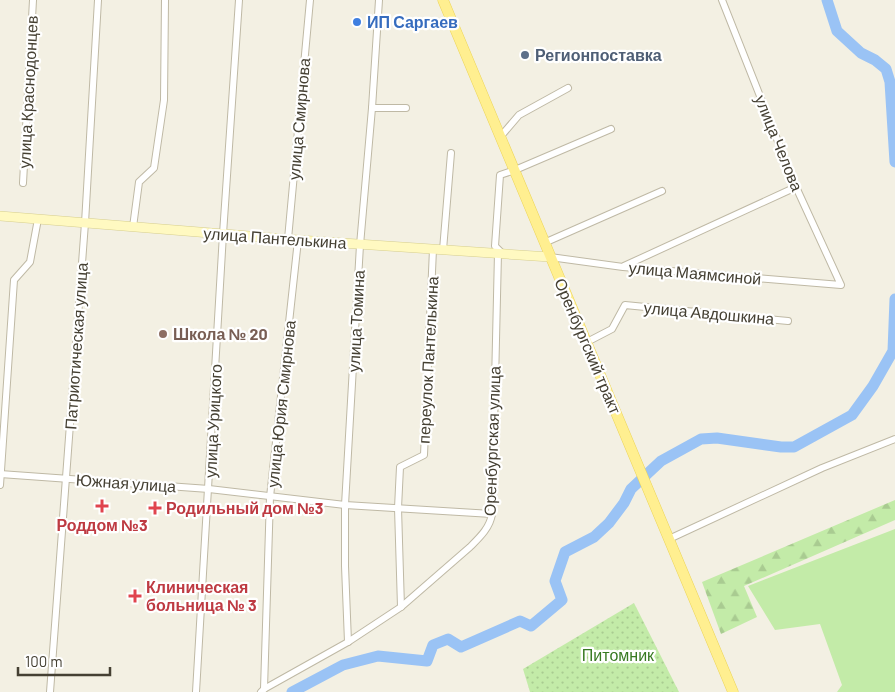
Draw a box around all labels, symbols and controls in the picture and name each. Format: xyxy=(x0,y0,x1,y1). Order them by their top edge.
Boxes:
place label: ИП Саргаев xyxy=(367,12,458,31)
street label: улица Краснодонцев xyxy=(14,15,41,169)
marker: ИП Саргаев xyxy=(351,16,363,28)
place label: Регионпоставка xyxy=(535,45,662,64)
marker: Регионпоставка xyxy=(519,49,531,61)
street label: улица Смирнова xyxy=(284,57,313,181)
street label: улица Челова xyxy=(752,92,807,194)
street label: улица Пантелькина xyxy=(203,223,347,252)
street label: улица Маямсиной xyxy=(628,257,762,288)
street label: Патриотическая улица xyxy=(60,262,91,430)
street label: улица Томина xyxy=(343,269,368,373)
street label: Оренбургский тракт xyxy=(551,275,626,417)
street label: переулок Пантелькина xyxy=(414,276,441,444)
street label: улица Авдошкина xyxy=(643,297,775,328)
street label: улица Юрия Смирнова xyxy=(262,319,299,489)
place label: Школа № 20 xyxy=(173,324,268,343)
marker: Школа № 20 xyxy=(157,328,169,340)
street label: улица Урицкого xyxy=(200,363,225,478)
street label: Оренбургская улица xyxy=(479,366,504,516)
street label: Южная улица xyxy=(75,470,177,495)
place label: Родильный дом №3 xyxy=(166,498,323,517)
marker: Роддом №3 xyxy=(95,499,109,513)
marker: Родильный дом №3 xyxy=(148,501,162,515)
place label: Роддом №3 xyxy=(56,515,148,534)
place label: Клиническая больница № 3 xyxy=(146,577,257,614)
marker: Клиническая больница № 3 xyxy=(128,589,142,603)
scale bar xyxy=(18,644,110,676)
park label: Питомник xyxy=(582,645,655,664)
text: 100 m xyxy=(25,652,63,670)

